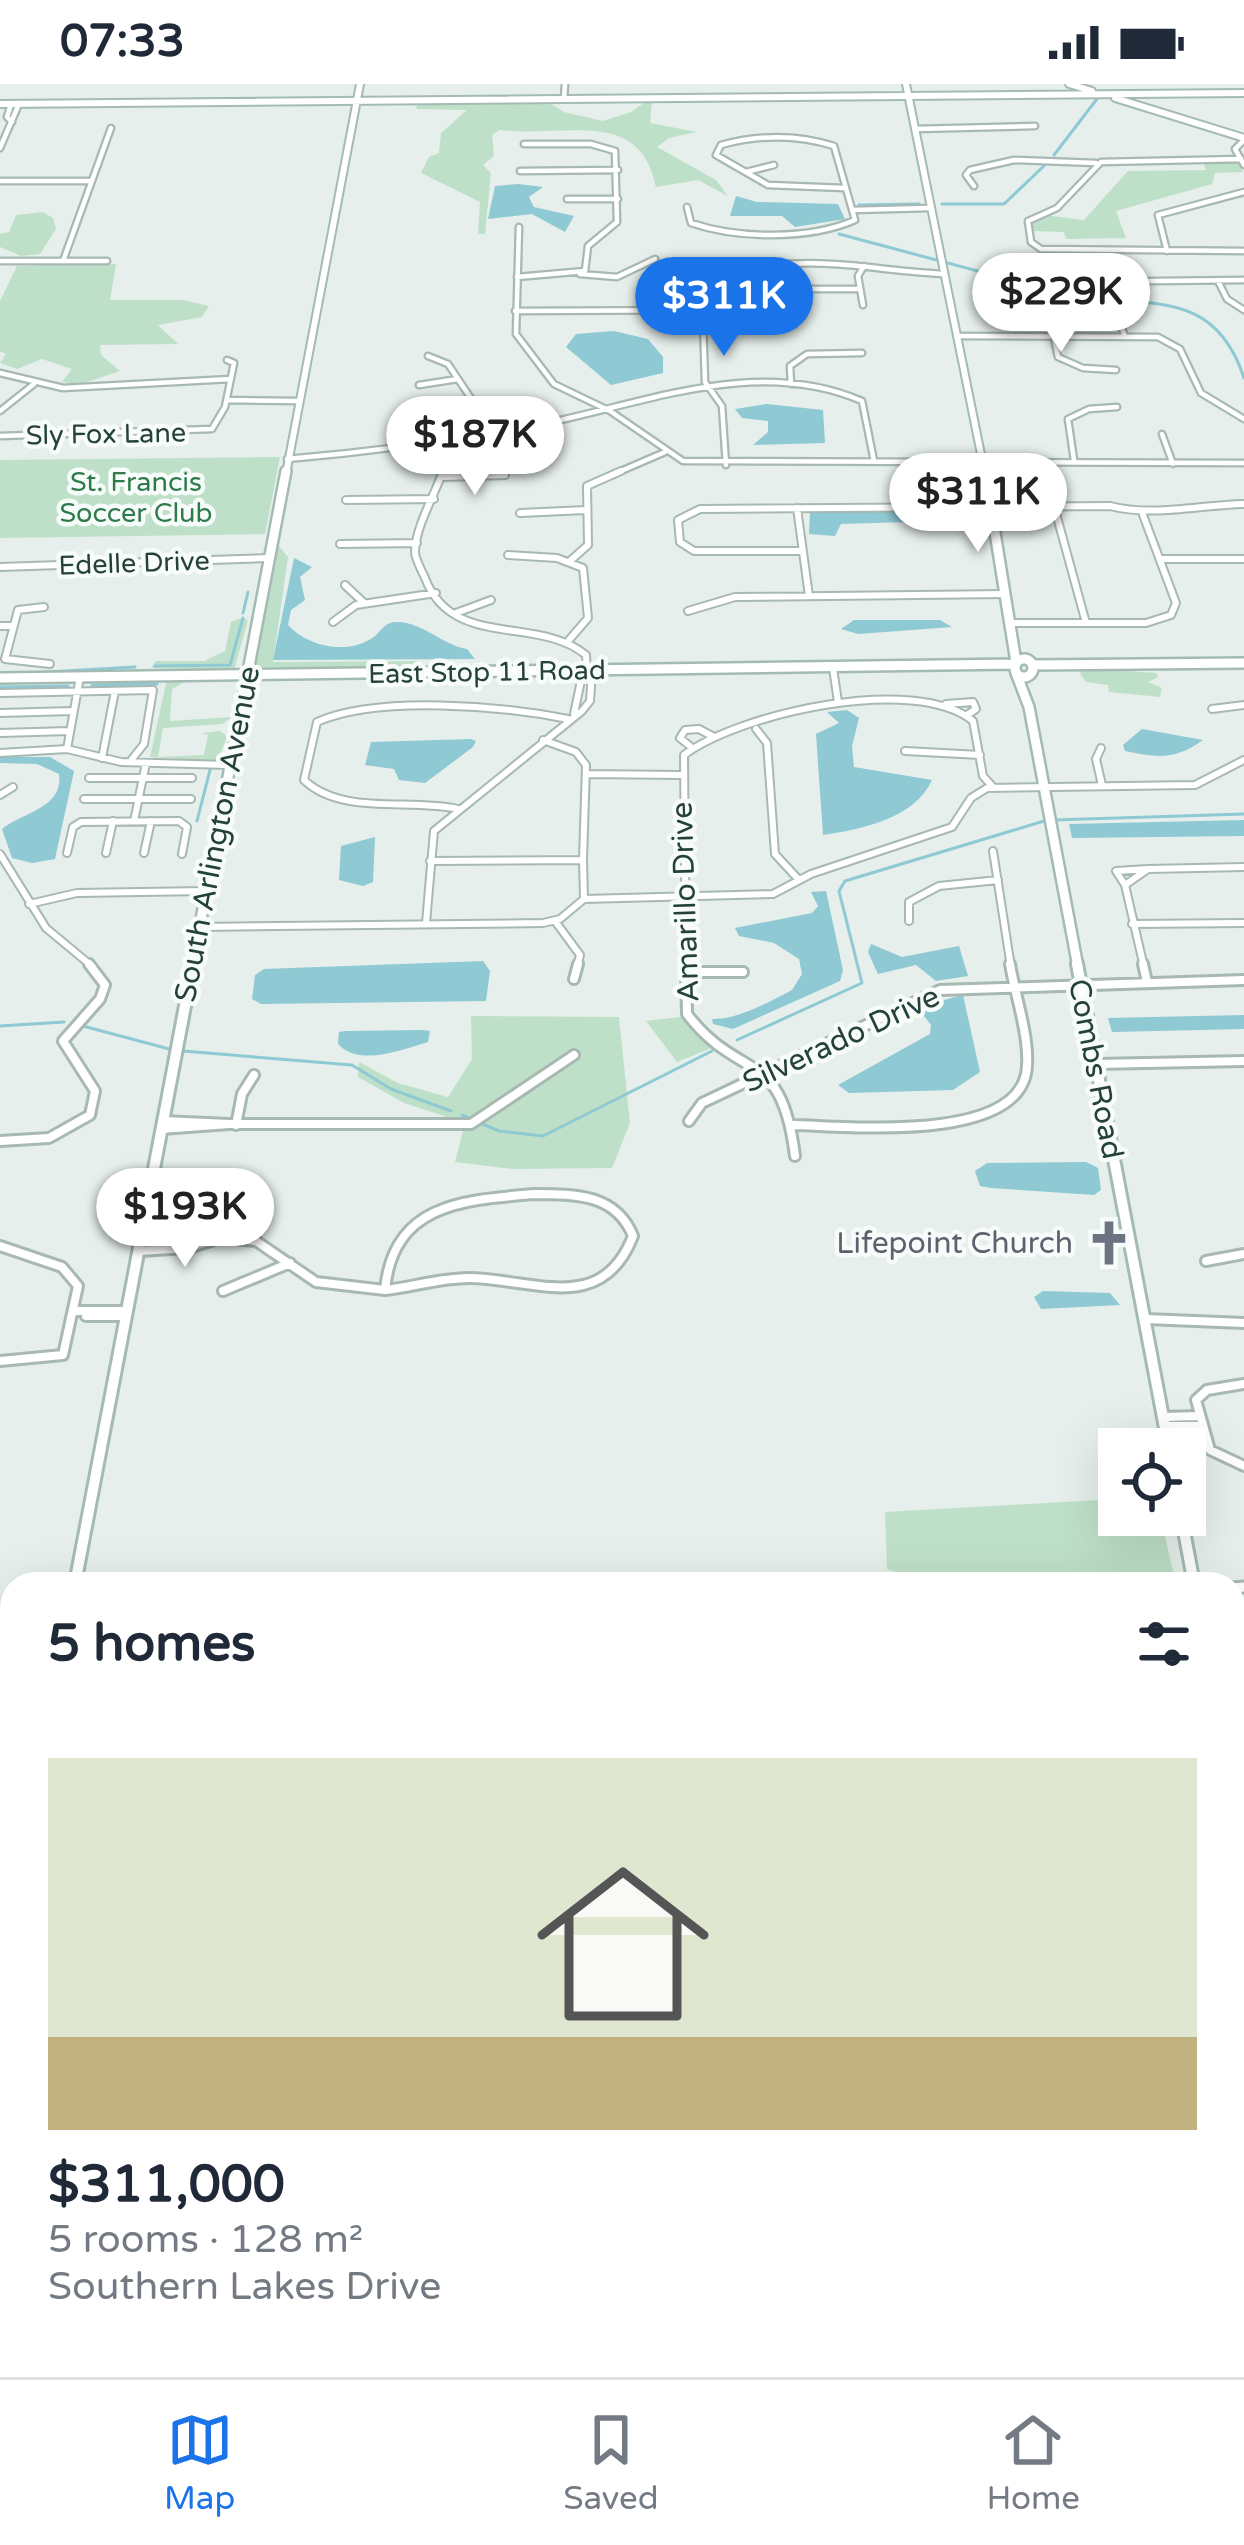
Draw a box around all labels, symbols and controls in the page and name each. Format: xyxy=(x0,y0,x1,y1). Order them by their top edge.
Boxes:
text: 07:33 xyxy=(60,15,185,69)
pin: $229K xyxy=(977,253,1145,355)
pin: $311K xyxy=(640,257,808,359)
text: $229K xyxy=(999,268,1123,315)
text: $311K xyxy=(662,272,786,319)
pin: $187K xyxy=(391,396,559,498)
text: $187K xyxy=(413,411,537,458)
street label: Sly Fox Lane xyxy=(26,417,186,452)
pin: $311K xyxy=(894,453,1062,555)
park label: St. Francis Soccer Club xyxy=(59,466,213,530)
text: $311K xyxy=(916,468,1040,515)
street label: Edelle Drive xyxy=(58,544,210,583)
street label: East Stop 11 Road xyxy=(368,654,606,691)
street label: South Arlington Avenue xyxy=(167,663,268,1005)
street label: Amarillo Drive xyxy=(664,801,707,1003)
street label: Combs Road xyxy=(1060,976,1131,1162)
street label: Silverado Drive xyxy=(737,978,946,1101)
pin: $193K xyxy=(101,1168,269,1270)
text: $193K xyxy=(123,1183,247,1230)
church icon: Lifepoint Church xyxy=(1084,1218,1134,1268)
place label: Lifepoint Church xyxy=(836,1225,1073,1262)
map controls xyxy=(1098,1428,1206,1536)
button: locate xyxy=(1098,1428,1206,1536)
icon: filters xyxy=(1131,1611,1197,1677)
text: 5 homes xyxy=(48,1613,256,1675)
icon: home xyxy=(515,1836,731,2052)
text: $311,000 xyxy=(48,2154,285,2216)
text: 5 rooms · 128 m² xyxy=(48,2216,363,2263)
text: Southern Lakes Drive xyxy=(48,2263,441,2310)
tab: Map xyxy=(164,2407,235,2518)
tab: Saved xyxy=(563,2407,659,2518)
tab: Home xyxy=(987,2407,1080,2518)

